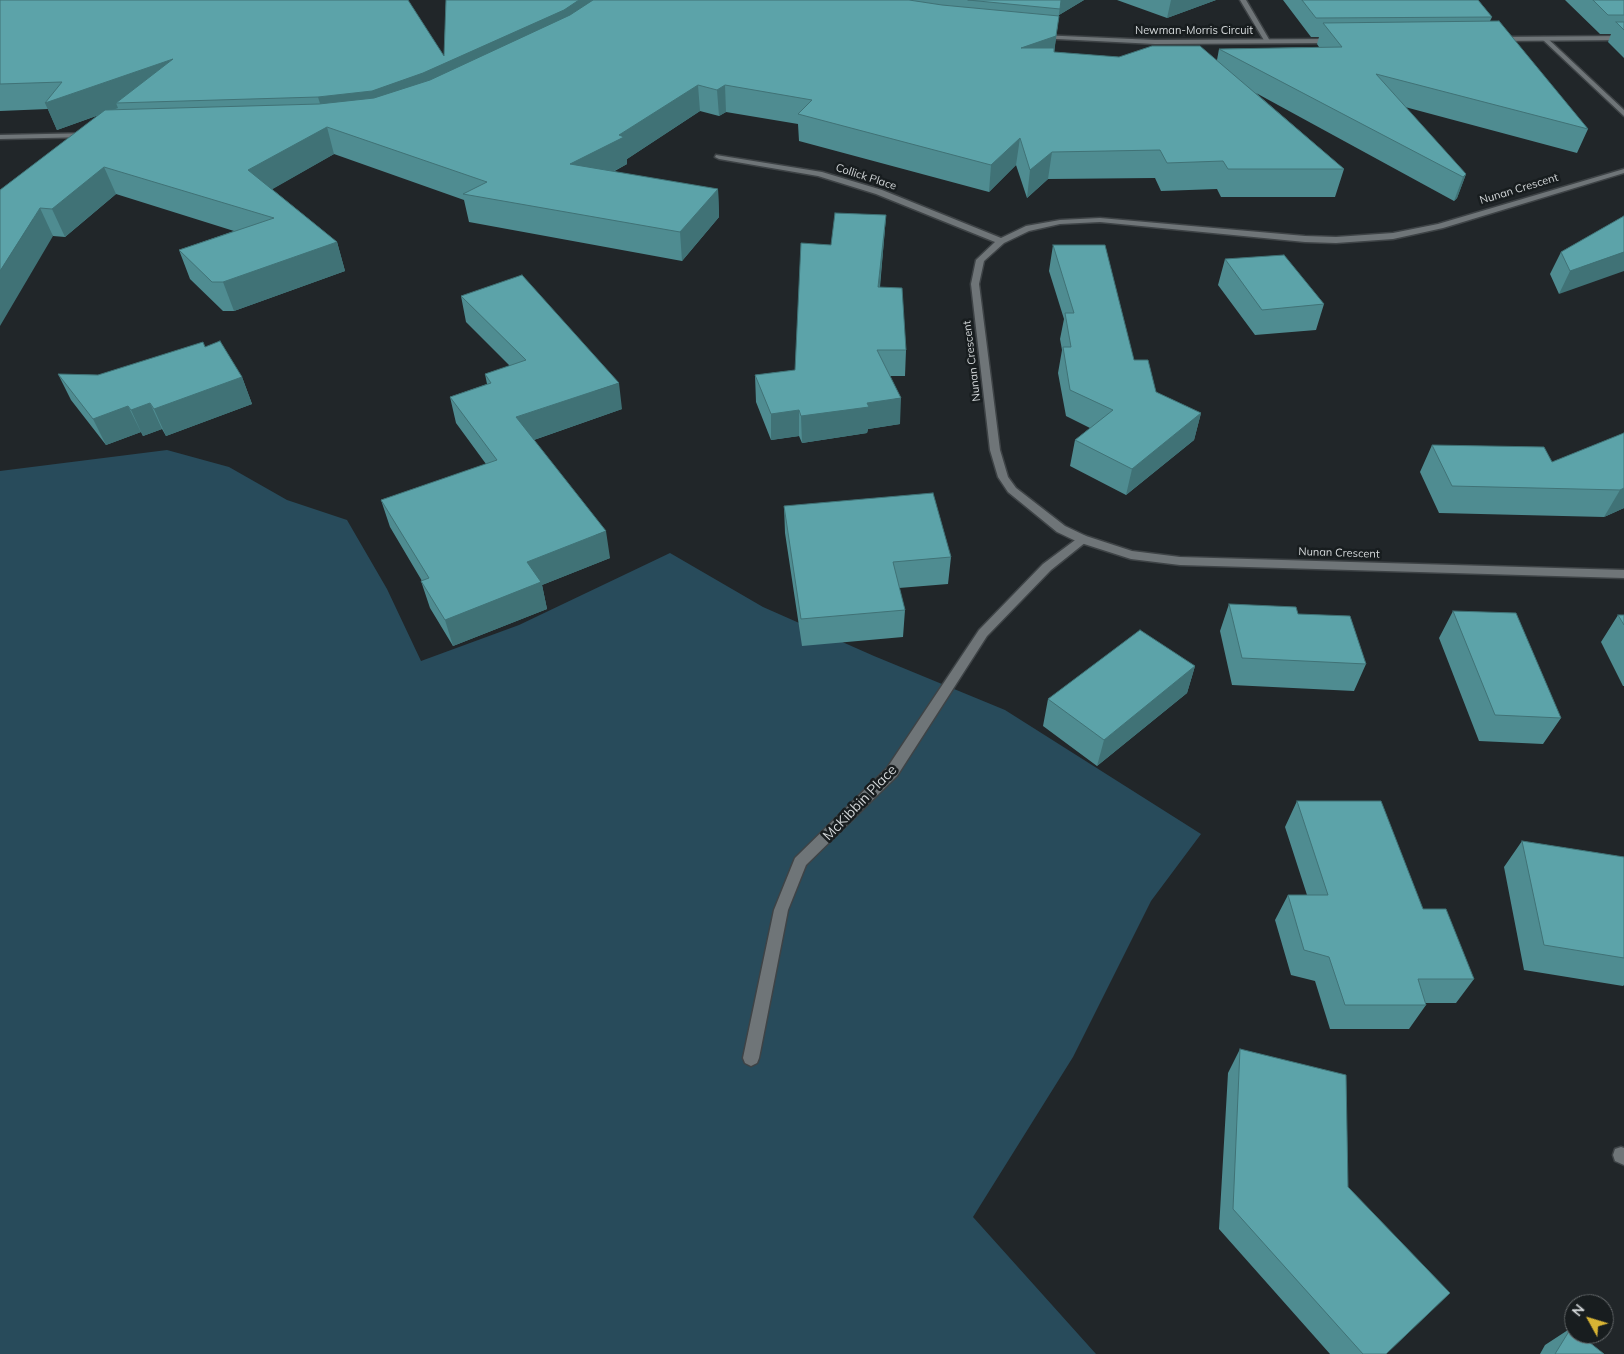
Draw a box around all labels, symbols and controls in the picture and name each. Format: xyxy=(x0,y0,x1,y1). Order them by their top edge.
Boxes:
street label: Newman-Morris Circuit xyxy=(1135,24,1253,38)
street label: Collick Place xyxy=(834,161,898,193)
street label: Nunan Crescent xyxy=(1478,171,1560,207)
street label: Nunan Crescent xyxy=(960,320,984,402)
street label: Nunan Crescent xyxy=(1298,545,1380,561)
street label: McKibbin Place xyxy=(820,762,900,844)
north arrow xyxy=(1564,1294,1614,1344)
text: N xyxy=(1568,1300,1588,1320)

